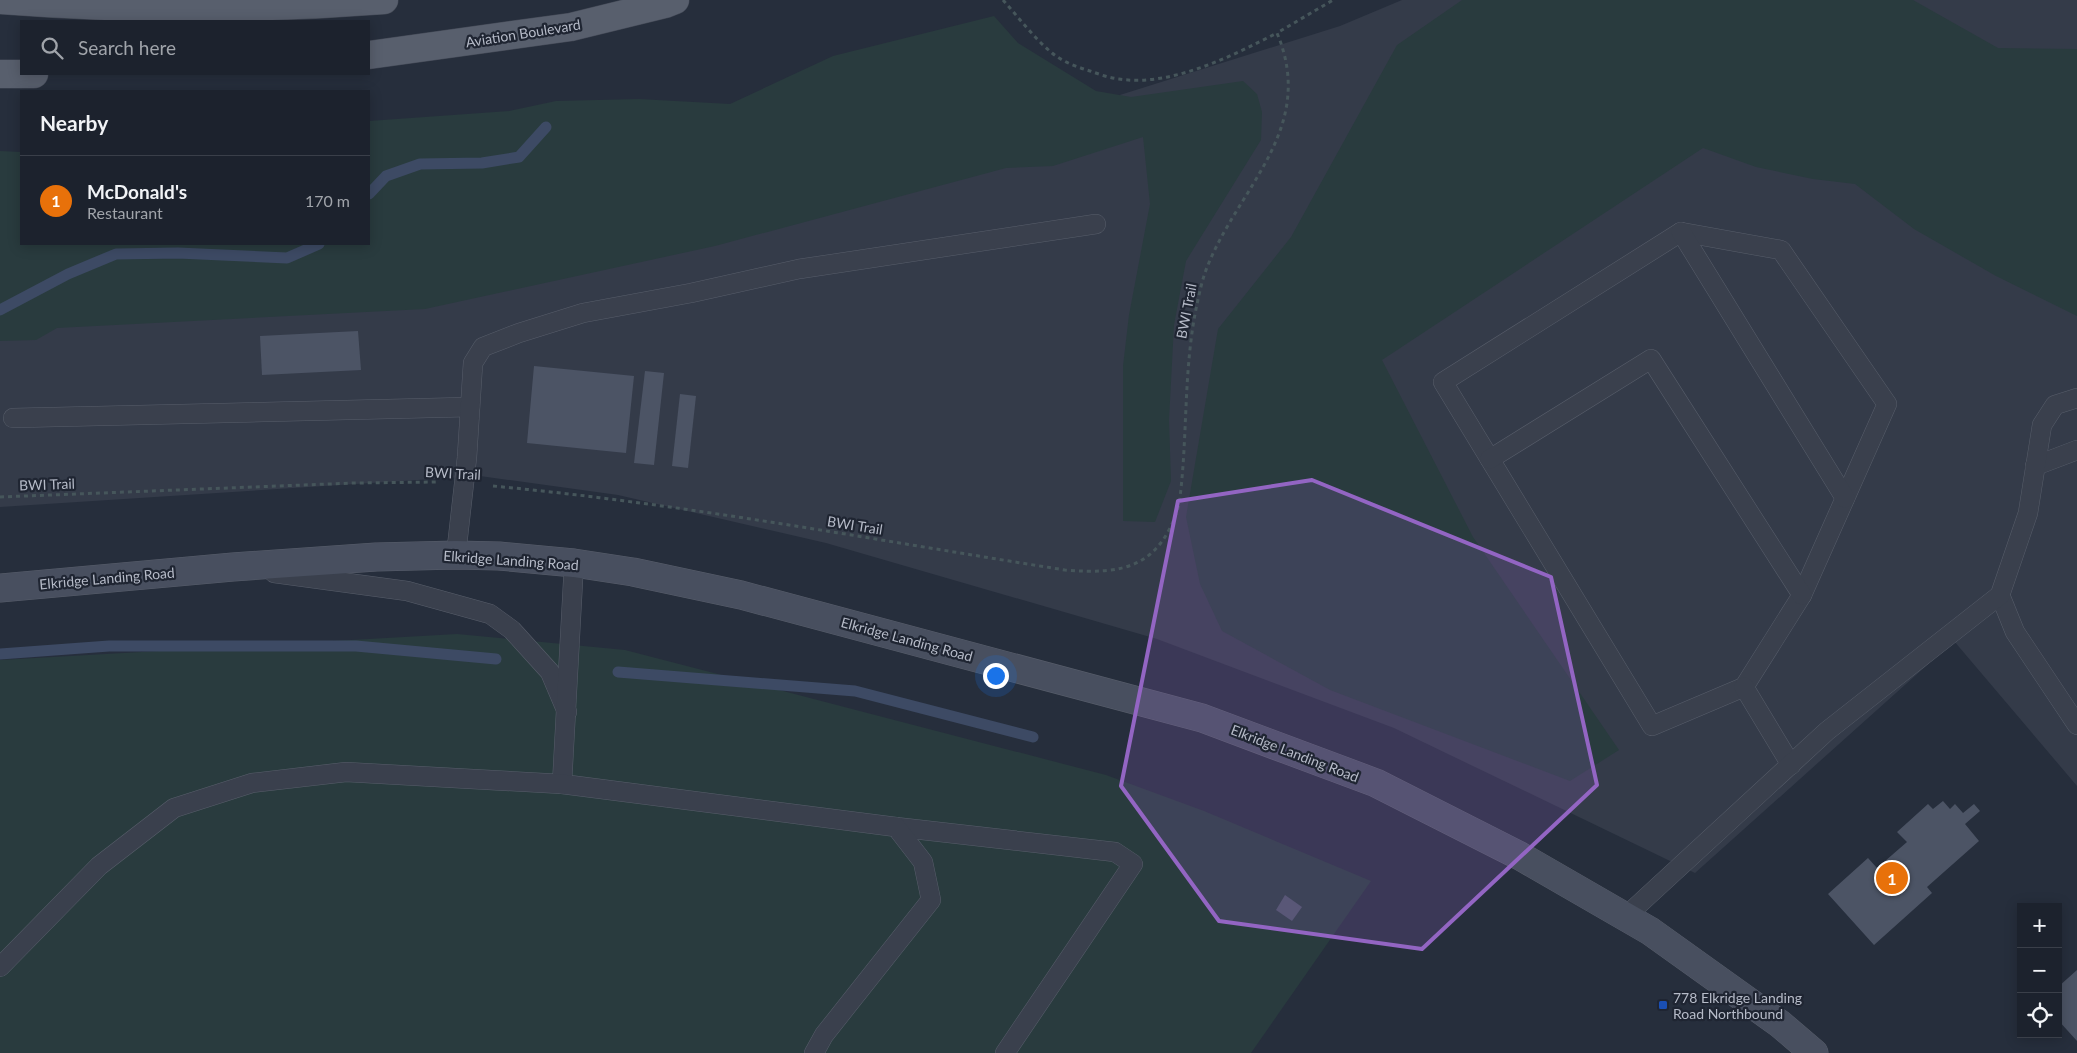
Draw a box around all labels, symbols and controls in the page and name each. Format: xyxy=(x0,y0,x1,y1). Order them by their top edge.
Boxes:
street label: Aviation Boulevard xyxy=(464,16,582,50)
search box xyxy=(20,20,370,75)
icon: search xyxy=(38,34,66,62)
text: Search here xyxy=(78,36,176,59)
text: Nearby xyxy=(40,110,108,135)
text: McDonald's xyxy=(87,180,187,203)
text: 1 xyxy=(51,191,61,210)
text: 170 m xyxy=(305,191,350,210)
text: Restaurant xyxy=(87,203,163,222)
street label: BWI Trail xyxy=(1172,282,1200,340)
street label: BWI Trail xyxy=(425,463,481,483)
street label: BWI Trail xyxy=(19,475,75,493)
street label: BWI Trail xyxy=(826,512,884,538)
street label: Elkridge Landing Road xyxy=(443,547,579,573)
street label: Elkridge Landing Road xyxy=(39,564,175,592)
street label: Elkridge Landing Road xyxy=(839,613,975,665)
your location xyxy=(983,663,1009,689)
street label: Elkridge Landing Road xyxy=(1229,721,1361,785)
pin: 1 xyxy=(1876,859,1908,897)
map controls xyxy=(2017,903,2062,1038)
button: + xyxy=(2017,903,2062,948)
button: − xyxy=(2017,948,2062,993)
place label: 778 Elkridge Landing Road Northbound xyxy=(1673,989,1802,1022)
button: locate xyxy=(2017,993,2062,1038)
marker: 778 Elkridge Landing Road Northbound xyxy=(1657,999,1669,1011)

